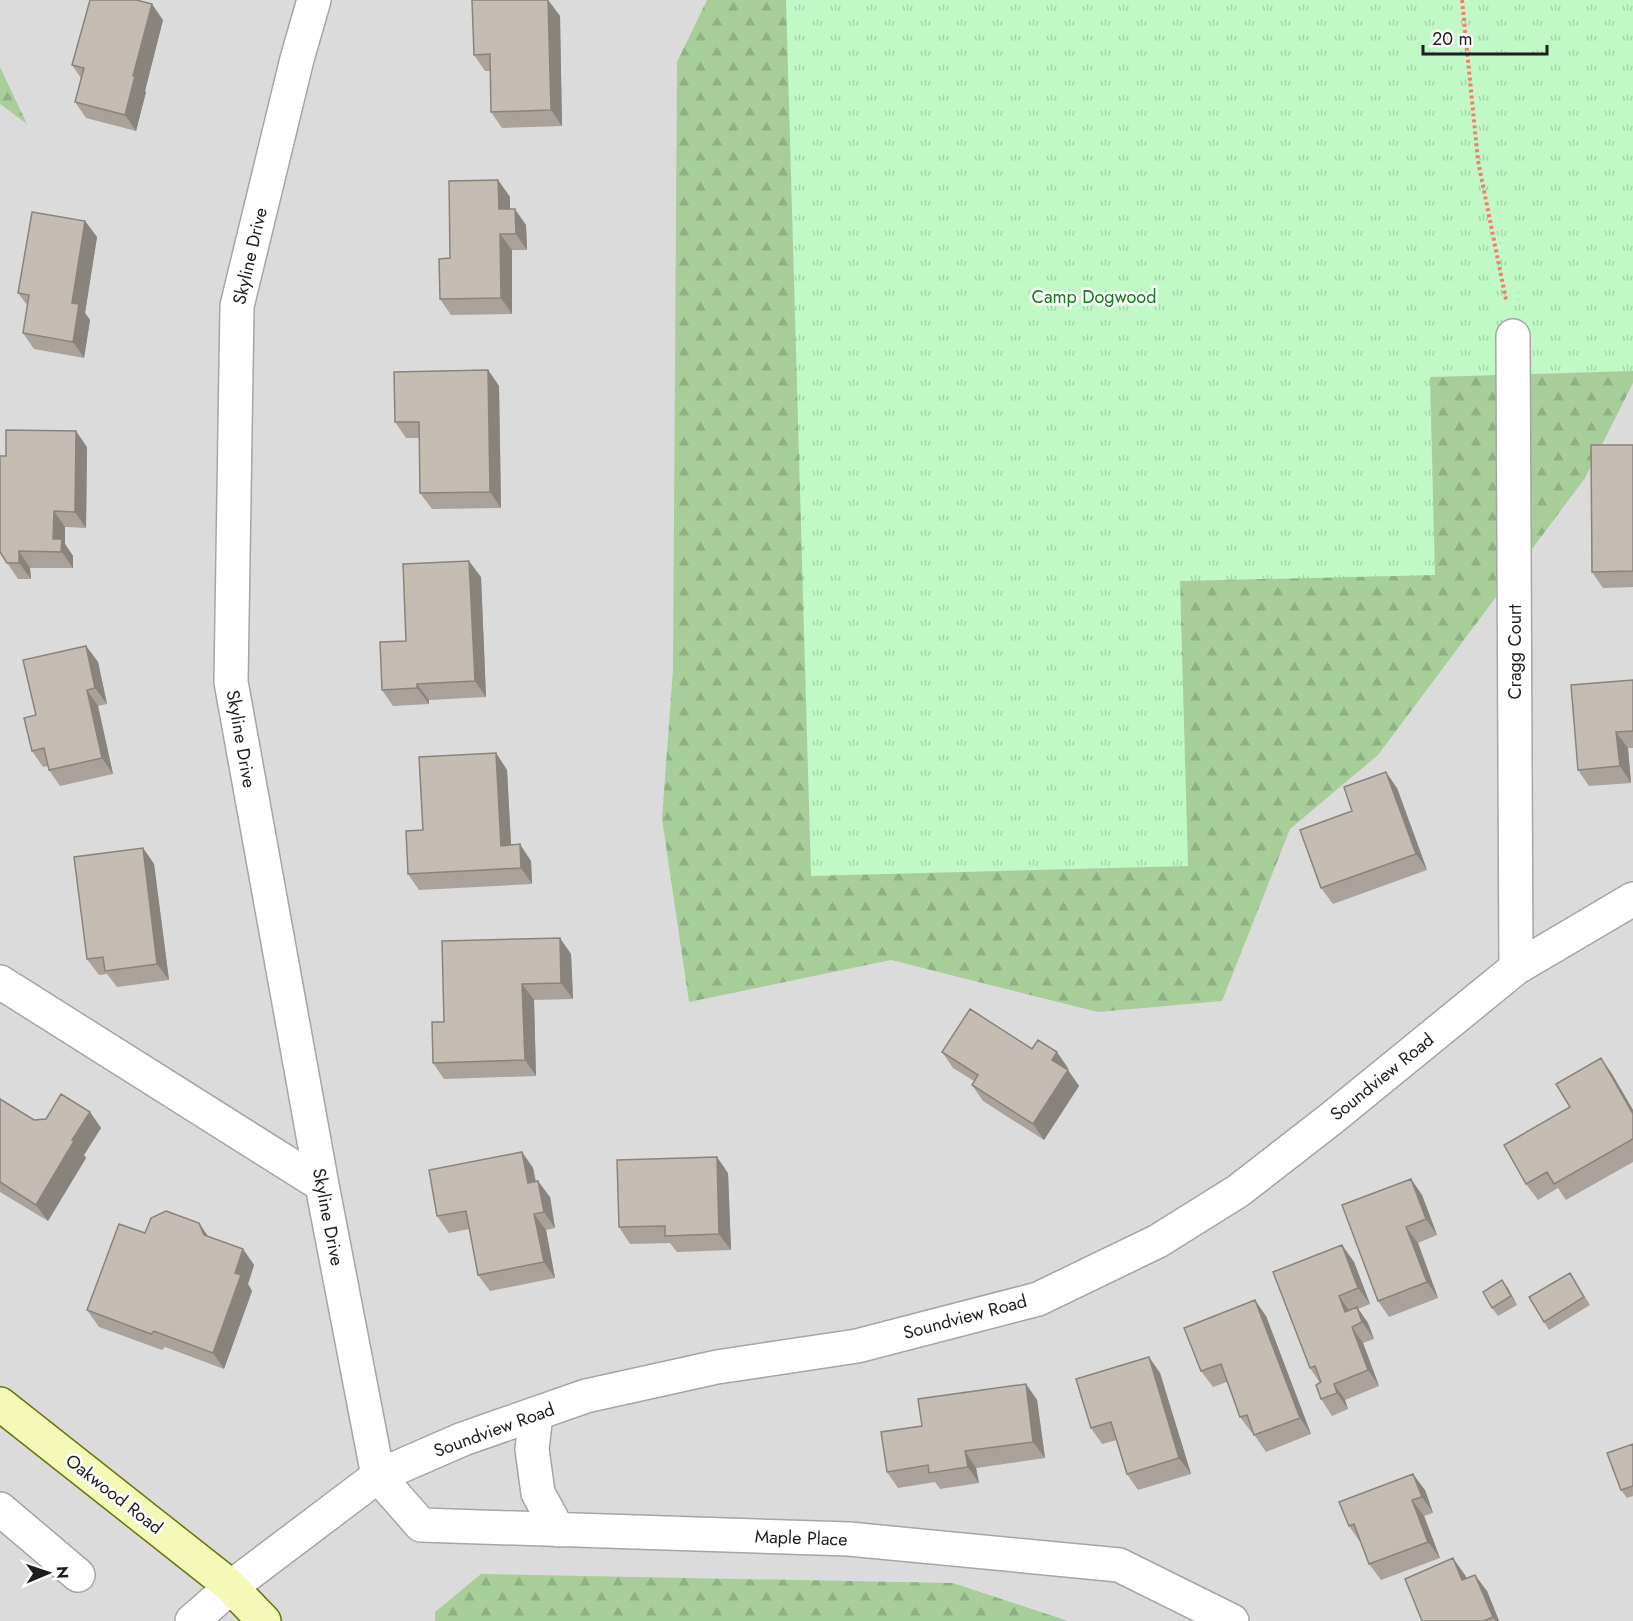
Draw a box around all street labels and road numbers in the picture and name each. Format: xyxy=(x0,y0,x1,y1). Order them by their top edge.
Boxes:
street label: Skyline Drive xyxy=(226,205,274,307)
street label: Cragg Court xyxy=(1502,604,1528,700)
street label: Skyline Drive xyxy=(220,688,262,790)
street label: Soundview Road xyxy=(1325,1027,1439,1127)
street label: Skyline Drive xyxy=(306,1166,350,1268)
street label: Soundview Road xyxy=(900,1288,1030,1346)
street label: Soundview Road xyxy=(430,1396,558,1464)
street label: Oakwood Road xyxy=(60,1448,168,1540)
street label: Maple Place xyxy=(754,1523,848,1553)

